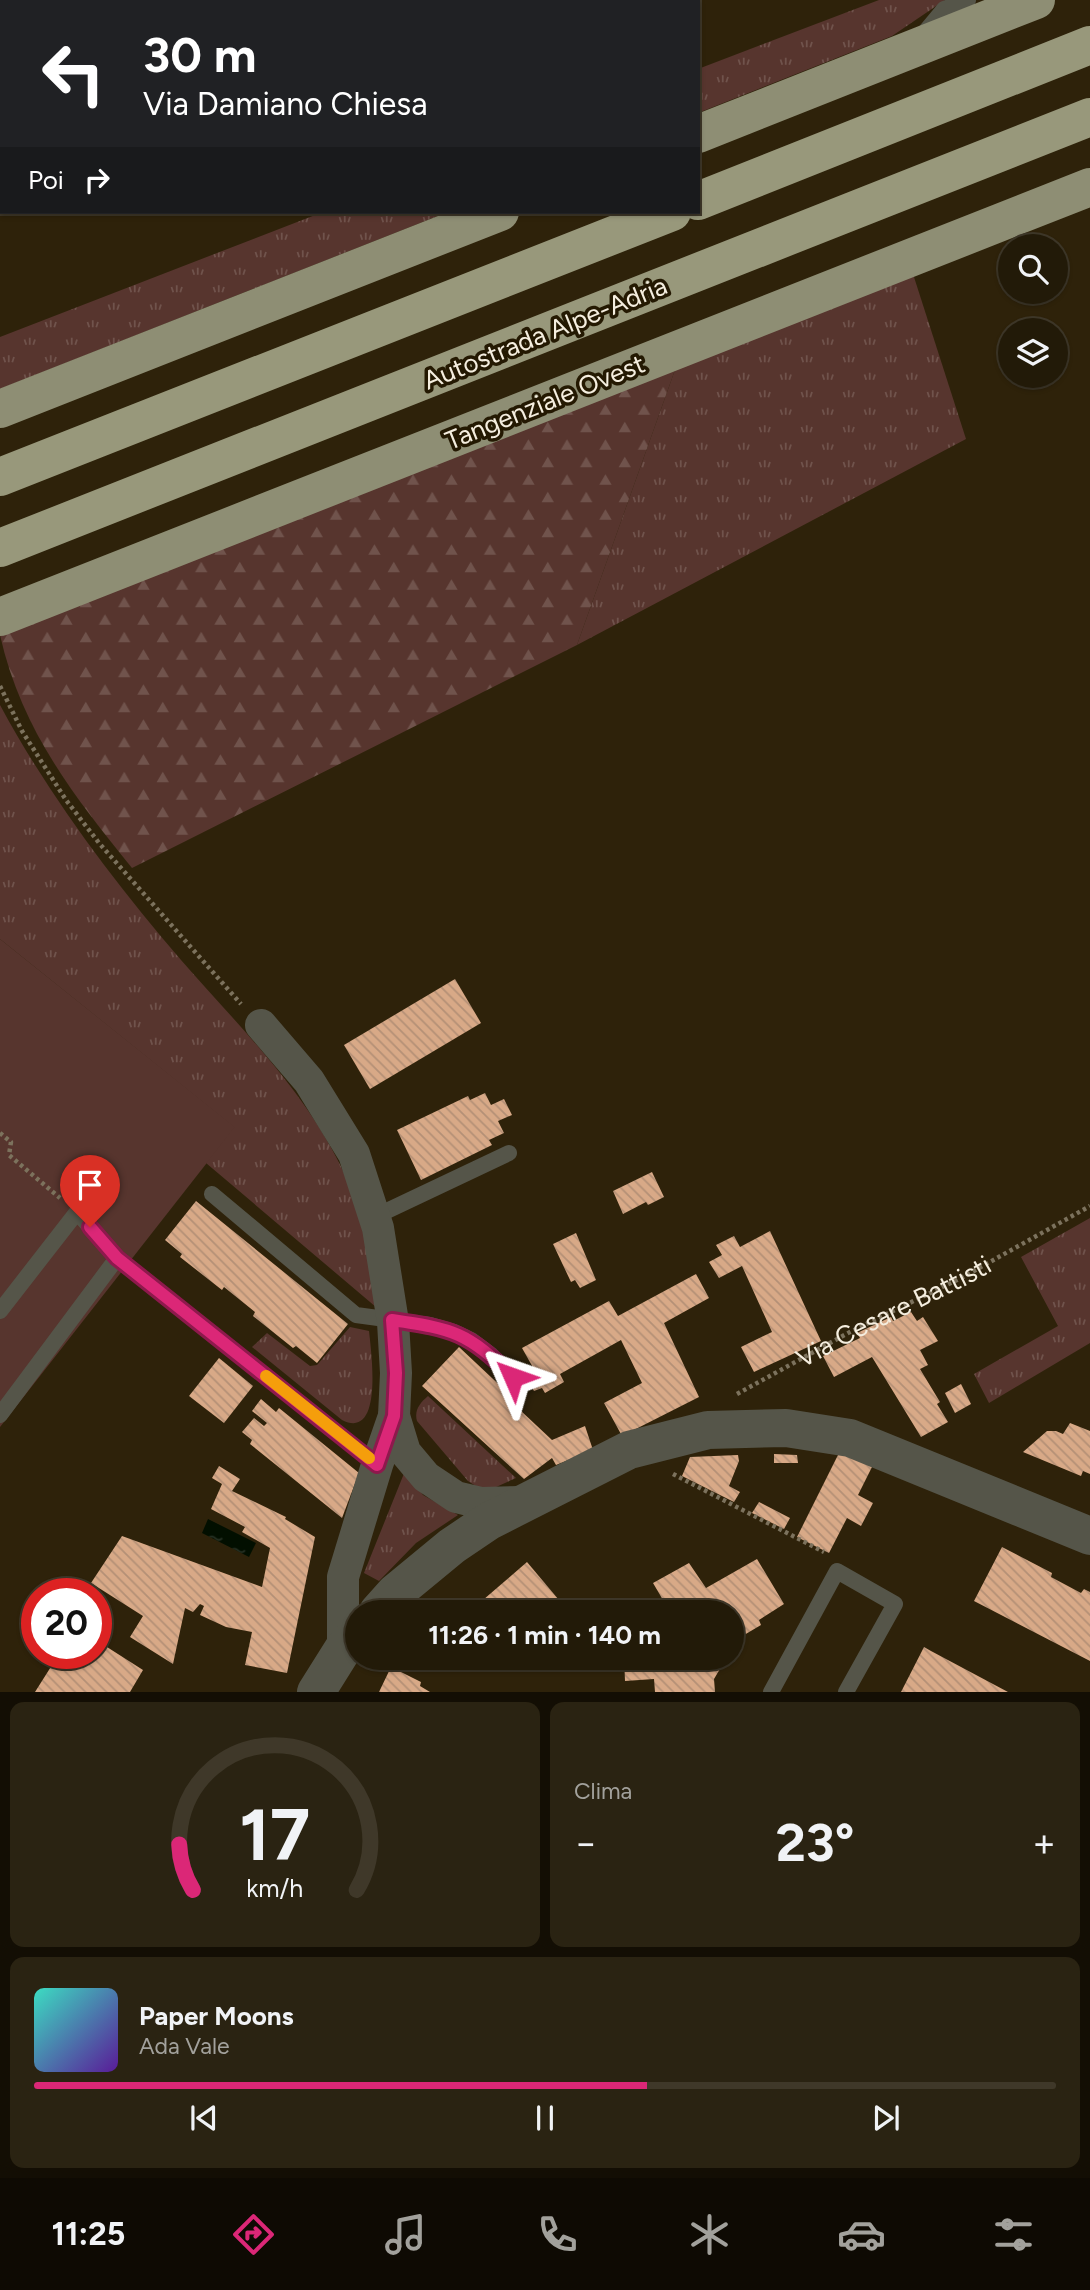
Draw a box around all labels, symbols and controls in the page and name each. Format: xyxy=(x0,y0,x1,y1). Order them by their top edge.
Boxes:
text: 30 m xyxy=(143,25,256,84)
icon: left xyxy=(28,28,119,119)
text: Via Damiano Chiesa xyxy=(143,85,428,123)
icon: right xyxy=(78,161,116,199)
text: Poi xyxy=(28,164,64,196)
map controls xyxy=(998,234,1068,388)
button: search xyxy=(998,234,1068,304)
street label: Autostrada Alpe-Adria xyxy=(418,269,672,397)
button: layers xyxy=(998,318,1068,388)
street label: Tangenziale Ovest xyxy=(441,347,650,457)
pin xyxy=(60,1155,120,1227)
icon: arrive xyxy=(71,1166,109,1204)
street label: Via Cesare Battisti xyxy=(790,1249,997,1374)
position arrow xyxy=(476,1340,550,1414)
speed limit sign: 20 xyxy=(21,1578,112,1669)
text: 11:26 · 1 min · 140 m xyxy=(428,1619,661,1651)
text: Clima xyxy=(574,1777,632,1805)
text: 17 xyxy=(239,1792,311,1879)
text: 23° xyxy=(776,1812,854,1874)
text: − xyxy=(574,1820,598,1866)
text: + xyxy=(1032,1820,1056,1866)
text: km/h xyxy=(246,1873,304,1903)
text: Paper Moons xyxy=(139,2000,294,2032)
text: Ada Vale xyxy=(139,2032,230,2060)
icon: previous xyxy=(185,2099,223,2137)
icon: pause xyxy=(526,2099,564,2137)
icon: next xyxy=(867,2099,905,2137)
icon: directions xyxy=(229,2210,278,2259)
icon: music xyxy=(381,2210,430,2259)
icon: phone xyxy=(533,2210,582,2259)
icon: climate xyxy=(685,2210,734,2259)
icon: car xyxy=(837,2210,886,2259)
icon: filters xyxy=(989,2210,1038,2259)
text: 11:25 xyxy=(52,2215,125,2253)

